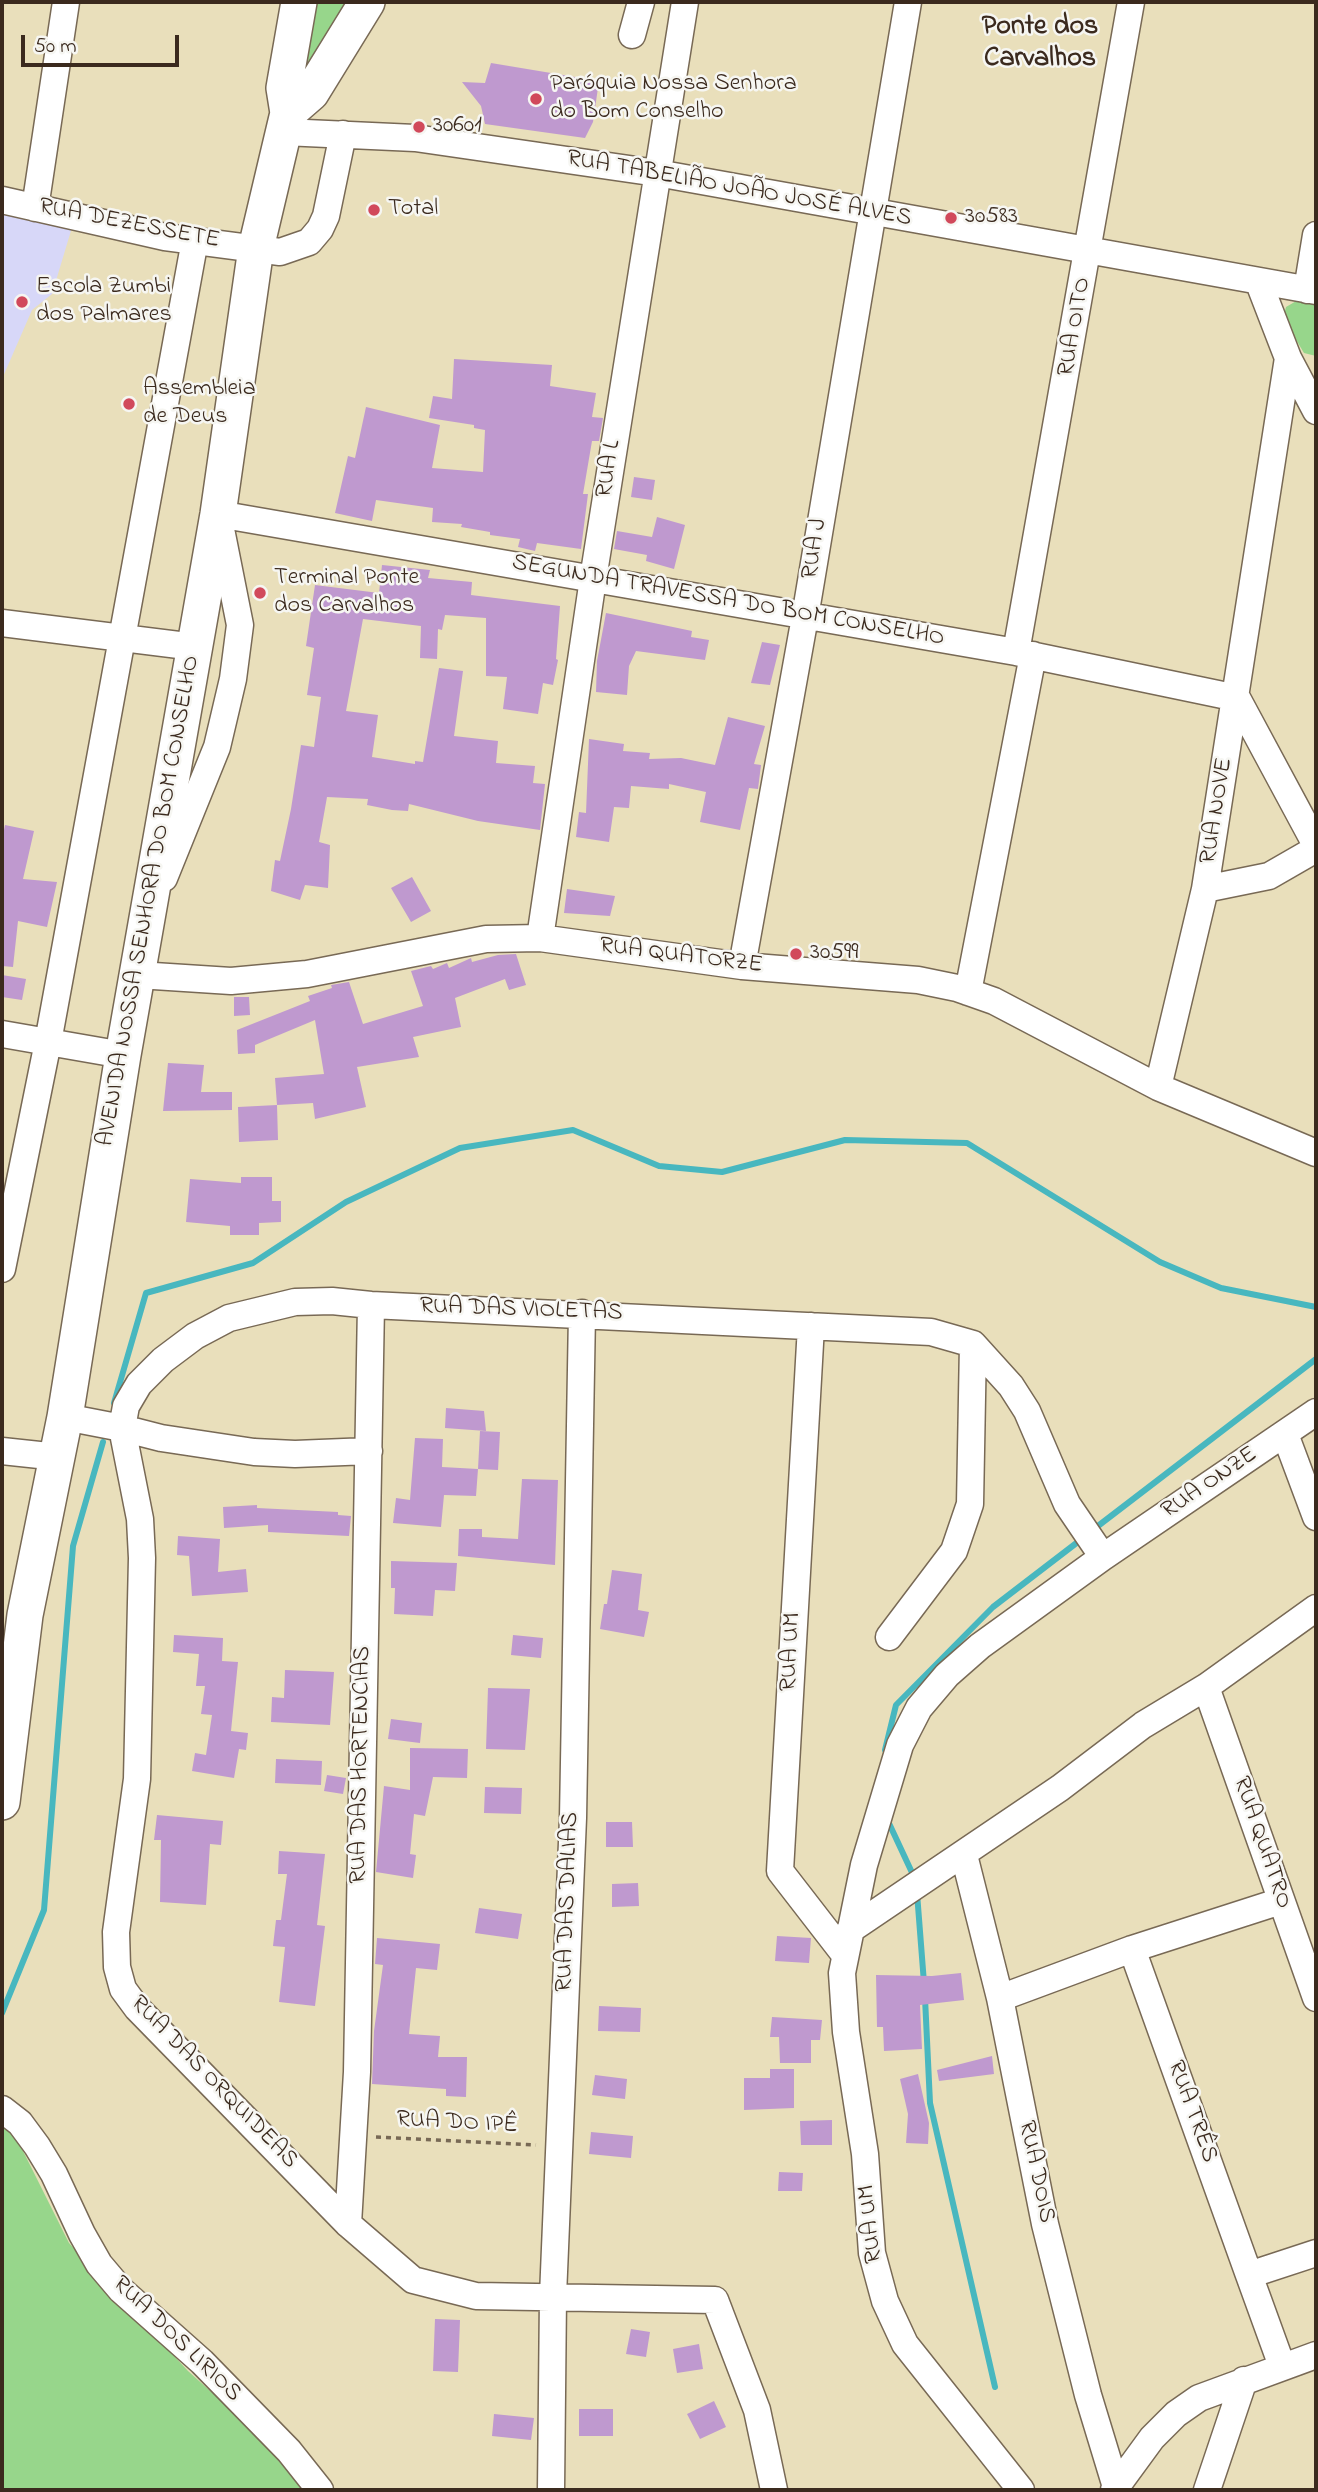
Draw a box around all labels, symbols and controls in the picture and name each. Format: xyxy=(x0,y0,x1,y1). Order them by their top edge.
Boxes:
district label: Ponte dos Carvalhos xyxy=(982,11,1098,77)
scale bar xyxy=(24,21,182,65)
text: 50 m xyxy=(34,32,77,62)
place label: Paróquia Nossa Senhora do Bom Conselho xyxy=(550,71,797,127)
marker: Paróquia Nossa Senhora do Bom Conselho xyxy=(528,91,544,107)
place label: 30601 xyxy=(433,113,482,141)
marker: 30601 xyxy=(411,119,427,135)
street label: RUA TABELIÃO JOÃO JOSÉ ALVES xyxy=(564,145,914,235)
street label: RUA DEZESSETE xyxy=(36,193,222,257)
place label: Total xyxy=(388,196,438,224)
marker: Total xyxy=(366,202,382,218)
place label: 30583 xyxy=(965,204,1018,232)
marker: 30583 xyxy=(943,210,959,226)
place label: Escola Zumbi dos Palmares xyxy=(36,274,172,330)
street label: RUA OITO xyxy=(1053,275,1099,379)
marker: Escola Zumbi dos Palmares xyxy=(14,294,30,310)
place label: Assembleia de Deus xyxy=(143,376,256,432)
marker: Assembleia de Deus xyxy=(121,396,137,412)
street label: RUA L xyxy=(591,438,629,500)
street label: RUA J xyxy=(797,517,835,581)
street label: SEGUNDA TRAVESSA DO BOM CONSELHO xyxy=(509,550,947,654)
place label: Terminal Ponte dos Carvalhos xyxy=(274,565,419,621)
marker: Terminal Ponte dos Carvalhos xyxy=(252,585,268,601)
street label: AVENIDA NOSSA SENHORA DO BOM CONSELHO xyxy=(93,653,207,1149)
street label: RUA NOVE xyxy=(1195,756,1241,866)
street label: RUA QUATORZE xyxy=(598,933,764,981)
place label: 30599 xyxy=(810,940,858,968)
marker: 30599 xyxy=(788,946,804,962)
street label: RUA DAS VIOLETAS xyxy=(419,1293,623,1329)
street label: RUA ONZE xyxy=(1157,1441,1263,1527)
street label: RUA UM xyxy=(776,1612,808,1692)
street label: RUA DAS HORTENCIAS xyxy=(346,1646,378,1884)
street label: RUA QUATRO xyxy=(1225,1773,1297,1913)
street label: RUA DAS DALIAS xyxy=(551,1811,587,1993)
street label: RUA DAS ORQUIDEAS xyxy=(123,1990,303,2176)
street label: RUA TRÊS xyxy=(1159,2057,1223,2167)
street label: RUA DO IPÊ xyxy=(396,2106,518,2142)
street label: RUA DOIS xyxy=(1010,2118,1060,2226)
street label: RUA UM xyxy=(854,2183,890,2265)
street label: RUA DOS LIRIOS xyxy=(105,2271,247,2409)

